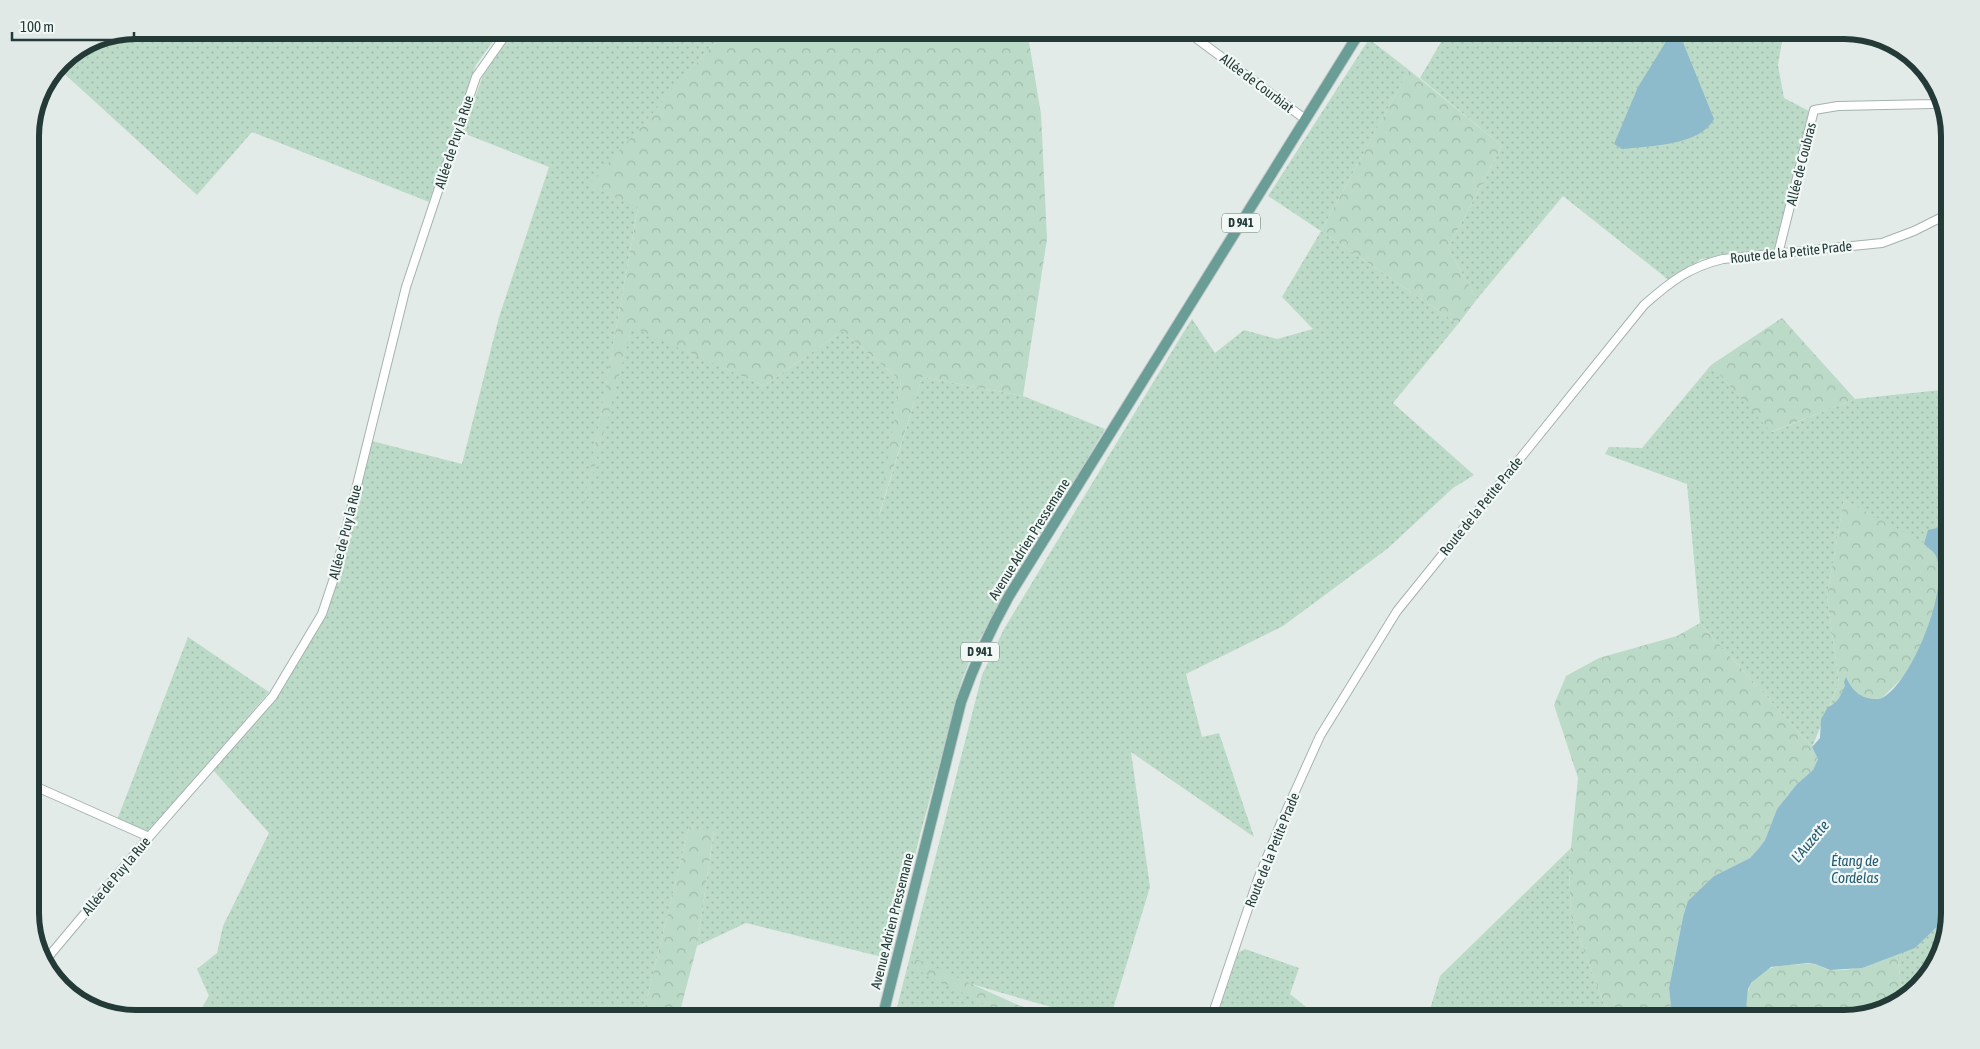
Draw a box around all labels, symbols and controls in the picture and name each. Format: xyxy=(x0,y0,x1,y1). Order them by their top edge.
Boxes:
scale bar xyxy=(12,10,135,42)
text: 100 m xyxy=(20,18,54,35)
street label: Allée de Courbiat xyxy=(1217,50,1297,116)
street label: Allée de Puy la Rue xyxy=(431,93,477,191)
street label: Allée de Coubras xyxy=(1783,121,1819,207)
road number: D 941 xyxy=(1222,214,1260,232)
street label: Route de la Petite Prade xyxy=(1729,238,1853,266)
street label: Route de la Petite Prade xyxy=(1436,453,1526,559)
street label: Avenue Adrien Pressemane xyxy=(985,475,1073,603)
street label: Allée de Puy la Rue xyxy=(325,483,365,581)
road number: D 941 xyxy=(961,642,999,662)
street label: Route de la Petite Prade xyxy=(1242,790,1302,910)
water label: L'Auzette xyxy=(1788,816,1833,865)
street label: Allée de Puy la Rue xyxy=(79,834,153,918)
street label: Avenue Adrien Pressemane xyxy=(867,851,917,991)
water label: Étang de Cordelas xyxy=(1831,852,1879,886)

